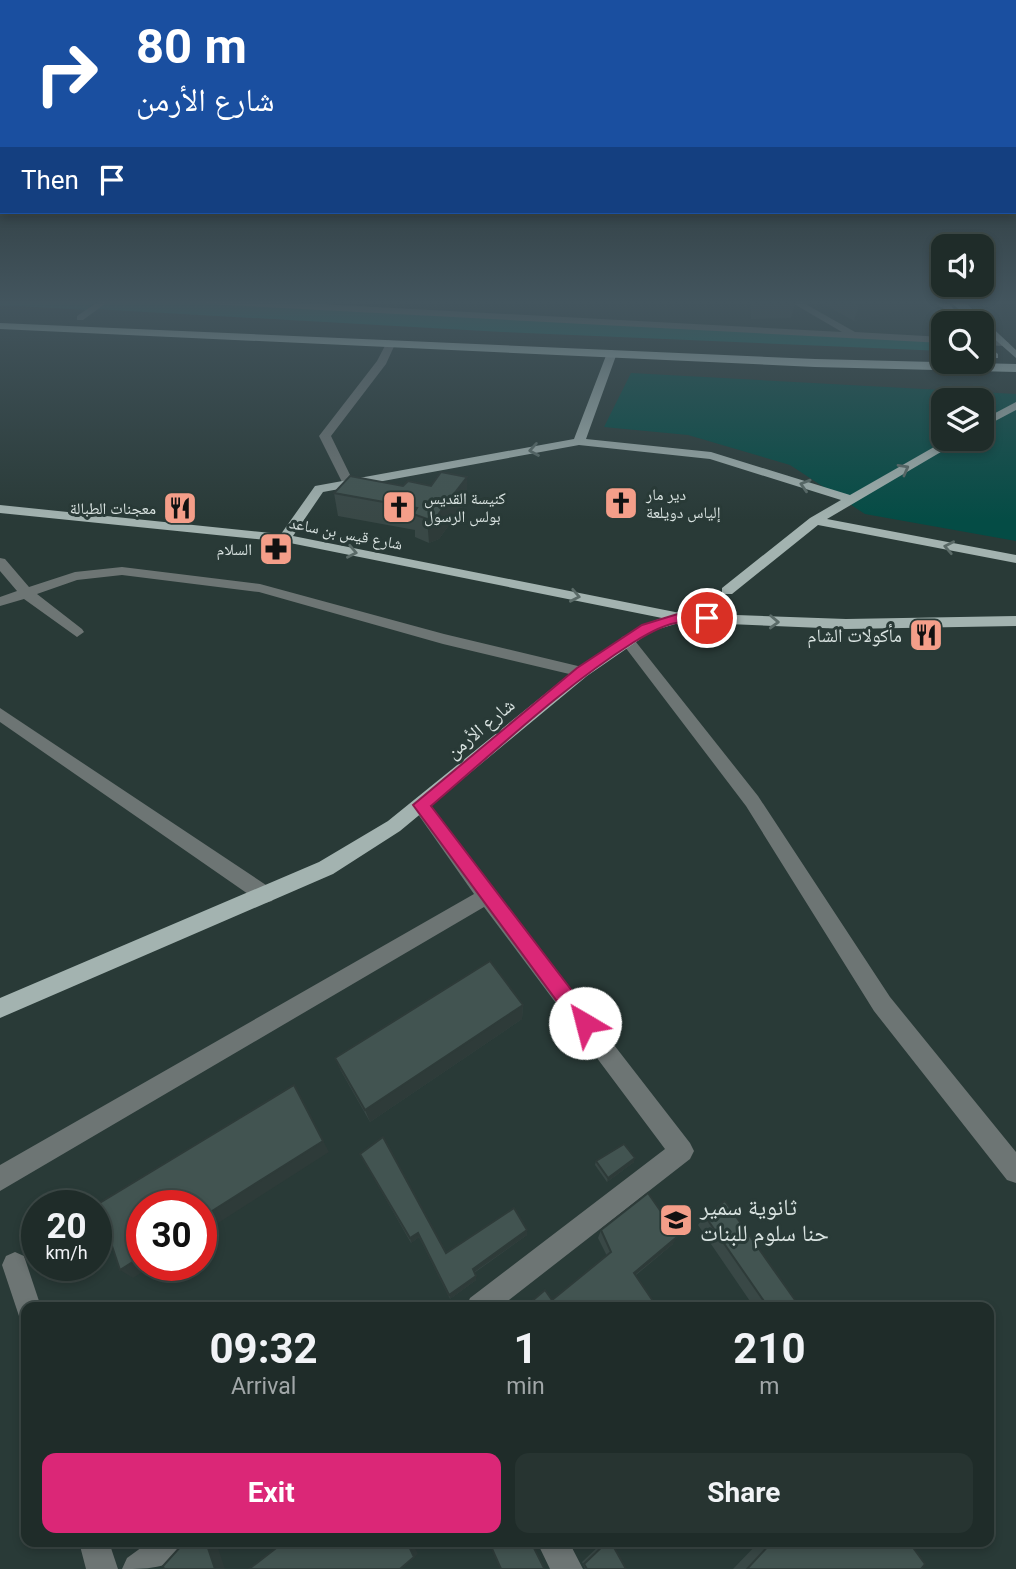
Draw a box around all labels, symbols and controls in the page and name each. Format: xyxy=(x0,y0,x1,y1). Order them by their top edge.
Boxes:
text: 80 m xyxy=(136,18,247,75)
icon: right xyxy=(21,28,112,119)
text: شارع الأرمن xyxy=(136,81,275,119)
icon: arrive xyxy=(93,161,131,199)
text: Then xyxy=(21,165,79,195)
map controls xyxy=(931,234,994,451)
button: sound xyxy=(931,234,994,297)
button: search xyxy=(931,311,994,374)
button: layers xyxy=(931,388,994,451)
one-way arrow xyxy=(528,442,540,457)
one-way arrow xyxy=(897,464,909,477)
one-way arrow xyxy=(799,478,811,493)
church icon: دير مار إلياس دويلعة xyxy=(602,484,640,522)
place label: دير مار إلياس دويلعة xyxy=(645,485,721,523)
church icon: كنيسة القديس بولس الرسول xyxy=(380,488,418,526)
restaurant icon: معجنات الطبالة xyxy=(161,489,199,527)
place label: كنيسة القديس بولس الرسول xyxy=(424,489,506,527)
place label: معجنات الطبالة xyxy=(70,499,156,518)
street label: شارع قيس بن ساعد xyxy=(287,513,404,555)
pharmacy icon: السلام xyxy=(257,530,295,568)
place label: السلام xyxy=(217,540,252,560)
one-way arrow xyxy=(943,540,955,555)
one-way arrow xyxy=(346,543,358,558)
one-way arrow xyxy=(569,588,581,603)
pin xyxy=(677,588,737,648)
icon: arrive xyxy=(688,599,726,637)
one-way arrow xyxy=(769,614,780,629)
restaurant icon: مأكولات الشام xyxy=(907,616,945,654)
place label: مأكولات الشام xyxy=(807,624,902,649)
street label: شارع الأرمن xyxy=(441,693,519,764)
position arrow xyxy=(548,986,622,1060)
speed limit sign: 30 xyxy=(126,1190,217,1281)
place label: ثانوية سمير حنا سلوم للبنات xyxy=(699,1194,829,1249)
school or university icon: ثانوية سمير حنا سلوم للبنات xyxy=(657,1201,695,1239)
text: 20 xyxy=(46,1206,87,1247)
text: km/h xyxy=(45,1242,88,1263)
text: 09:32 xyxy=(210,1324,318,1373)
text: 1 xyxy=(513,1324,538,1373)
text: 210 xyxy=(733,1324,806,1373)
text: Arrival xyxy=(231,1373,296,1400)
text: min xyxy=(506,1373,545,1400)
text: m xyxy=(759,1373,779,1400)
button: Exit xyxy=(42,1453,501,1533)
button: Share xyxy=(515,1453,973,1533)

